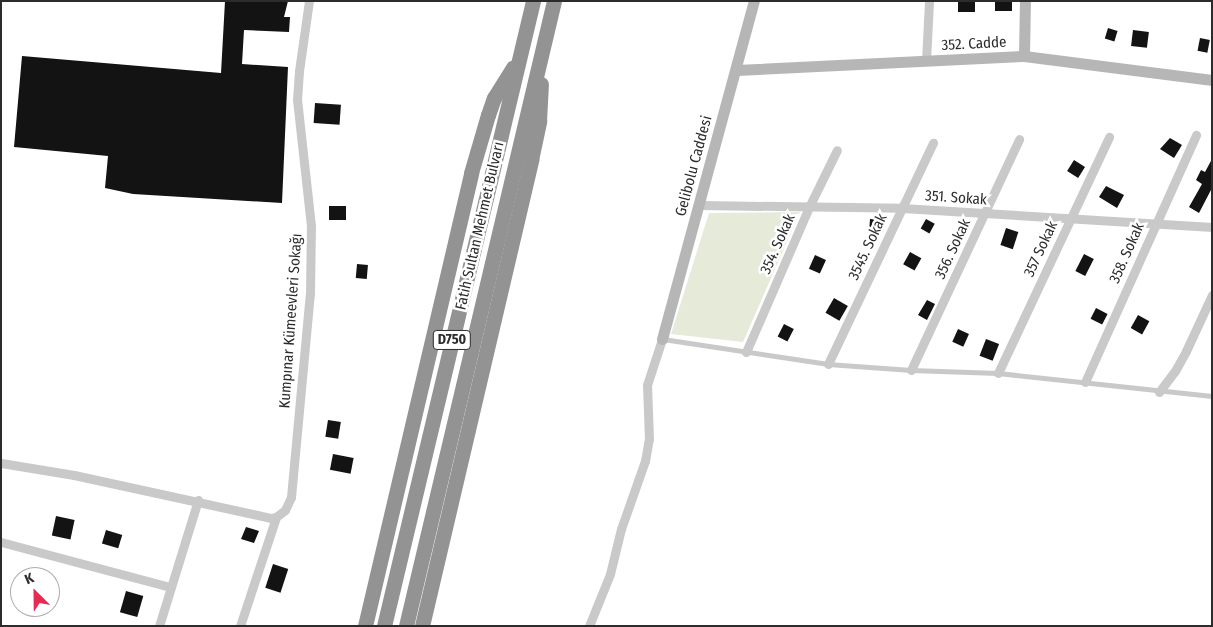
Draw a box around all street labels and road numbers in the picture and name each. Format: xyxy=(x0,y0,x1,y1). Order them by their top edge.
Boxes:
street label: 352. Cadde xyxy=(941,33,1007,55)
street label: Gelibolu Caddesi xyxy=(672,114,716,218)
street label: Fatih Sultan Mehmet Bulvarı xyxy=(452,140,508,312)
street label: 351. Sokak xyxy=(924,187,988,209)
street label: 354. Sokak xyxy=(757,211,799,277)
street label: 3545. Sokak xyxy=(845,211,891,283)
street label: 356. Sokak xyxy=(931,216,975,282)
street label: 357 Sokak xyxy=(1020,218,1062,280)
street label: 358. Sokak xyxy=(1106,220,1148,286)
street label: Kumpınar Kümeevleri Sokağı xyxy=(276,233,306,409)
road number: D750 xyxy=(432,328,472,352)

